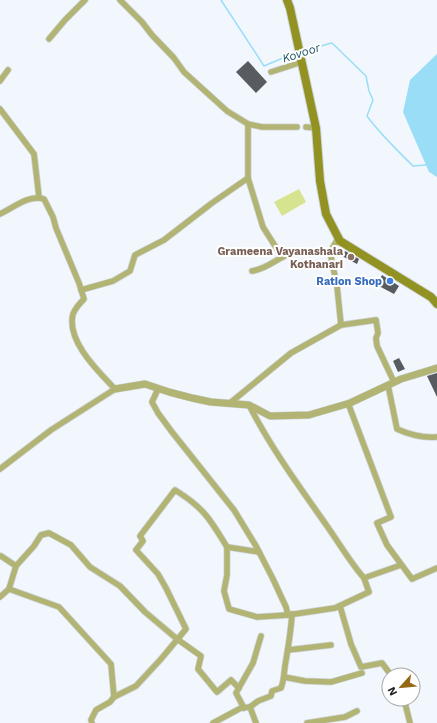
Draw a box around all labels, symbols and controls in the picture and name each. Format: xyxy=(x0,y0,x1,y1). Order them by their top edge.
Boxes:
water label: Kovoor xyxy=(280,40,323,66)
place label: Grameena Vayanashala Kothanari xyxy=(217,245,344,271)
marker: Grameena Vayanashala Kothanari xyxy=(346,252,356,262)
place label: Ration Shop xyxy=(316,275,382,288)
marker: Ration Shop xyxy=(385,276,395,286)
north arrow xyxy=(381,667,421,707)
text: N xyxy=(385,685,400,698)

